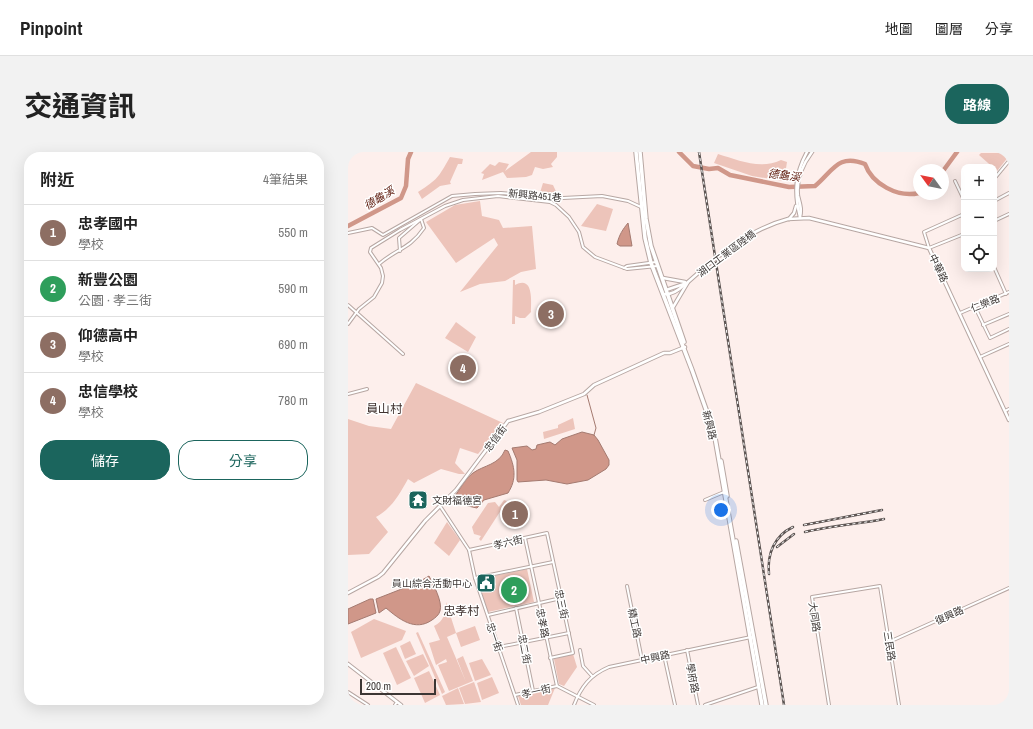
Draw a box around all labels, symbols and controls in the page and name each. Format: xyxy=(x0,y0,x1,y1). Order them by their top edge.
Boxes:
text: Pinpoint xyxy=(20,15,82,41)
text: 地圖 xyxy=(885,20,913,38)
text: 圖層 xyxy=(935,20,963,38)
text: 分享 xyxy=(985,20,1013,38)
button: 路線 xyxy=(945,84,1009,124)
text: 交通資訊 xyxy=(24,87,136,125)
north arrow xyxy=(913,164,949,200)
map controls xyxy=(961,164,997,272)
button: + xyxy=(961,164,997,200)
water label: 德龜溪 xyxy=(767,166,803,184)
text: 附近 xyxy=(40,168,74,191)
text: 4筆結果 xyxy=(263,171,308,188)
water label: 德龜溪 xyxy=(361,182,398,212)
street label: 新興路451巷 xyxy=(508,187,562,204)
button: − xyxy=(961,200,997,236)
text: 忠孝國中 xyxy=(78,213,138,234)
text: 1 xyxy=(50,224,56,241)
text: 550 m xyxy=(278,224,308,241)
street label: 湖口工業區陸橋 xyxy=(694,227,758,280)
text: 學校 xyxy=(78,236,104,253)
button: locate xyxy=(961,236,997,272)
street label: 中華路 xyxy=(926,252,951,285)
text: 新豐公園 xyxy=(78,269,138,290)
text: 2 xyxy=(50,280,56,297)
text: 590 m xyxy=(278,280,308,297)
text: 公園 · 孝三街 xyxy=(78,292,152,309)
street label: 仁樂路 xyxy=(969,292,1002,315)
pin: 3 xyxy=(538,299,564,329)
text: 仰德高中 xyxy=(78,325,138,346)
text: 3 xyxy=(50,336,56,353)
text: 690 m xyxy=(278,336,308,353)
text: 學校 xyxy=(78,348,104,365)
pin: 4 xyxy=(450,353,476,383)
text: 忠信學校 xyxy=(78,381,138,402)
text: 4 xyxy=(50,392,56,409)
text: 780 m xyxy=(278,392,308,409)
district label: 員山村 xyxy=(366,401,403,417)
text: 學校 xyxy=(78,404,104,421)
street label: 新興路 xyxy=(700,409,719,441)
street label: 忠信街 xyxy=(481,422,510,454)
button: 儲存 xyxy=(40,440,170,480)
button: 分享 xyxy=(178,440,308,480)
temple icon: 文財福德宮 xyxy=(407,489,429,511)
place label: 文財福德宮 xyxy=(432,494,482,507)
pin: 1 xyxy=(502,499,528,529)
your location xyxy=(711,500,731,520)
street label: 孝六街 xyxy=(492,533,524,552)
public building icon: 員山綜合活動中心 xyxy=(475,572,497,594)
pin: 2 xyxy=(501,575,527,605)
place label: 員山綜合活動中心 xyxy=(392,577,472,590)
street label: 忠三街 xyxy=(552,588,571,620)
street label: 大同路 xyxy=(806,601,823,633)
district label: 忠孝村 xyxy=(443,603,480,619)
street label: 復興路 xyxy=(933,603,966,627)
street label: 忠孝路 xyxy=(533,607,552,639)
street label: 精工路 xyxy=(625,607,644,639)
street label: 忠一街 xyxy=(483,621,506,653)
street label: 三民路 xyxy=(881,630,898,662)
street label: 忠二街 xyxy=(515,633,534,665)
street label: 中興路 xyxy=(639,648,671,667)
street label: 學府路 xyxy=(683,662,702,694)
scale bar xyxy=(360,677,436,696)
text: 200 m xyxy=(366,679,391,693)
street label: 孝一街 xyxy=(520,682,552,701)

